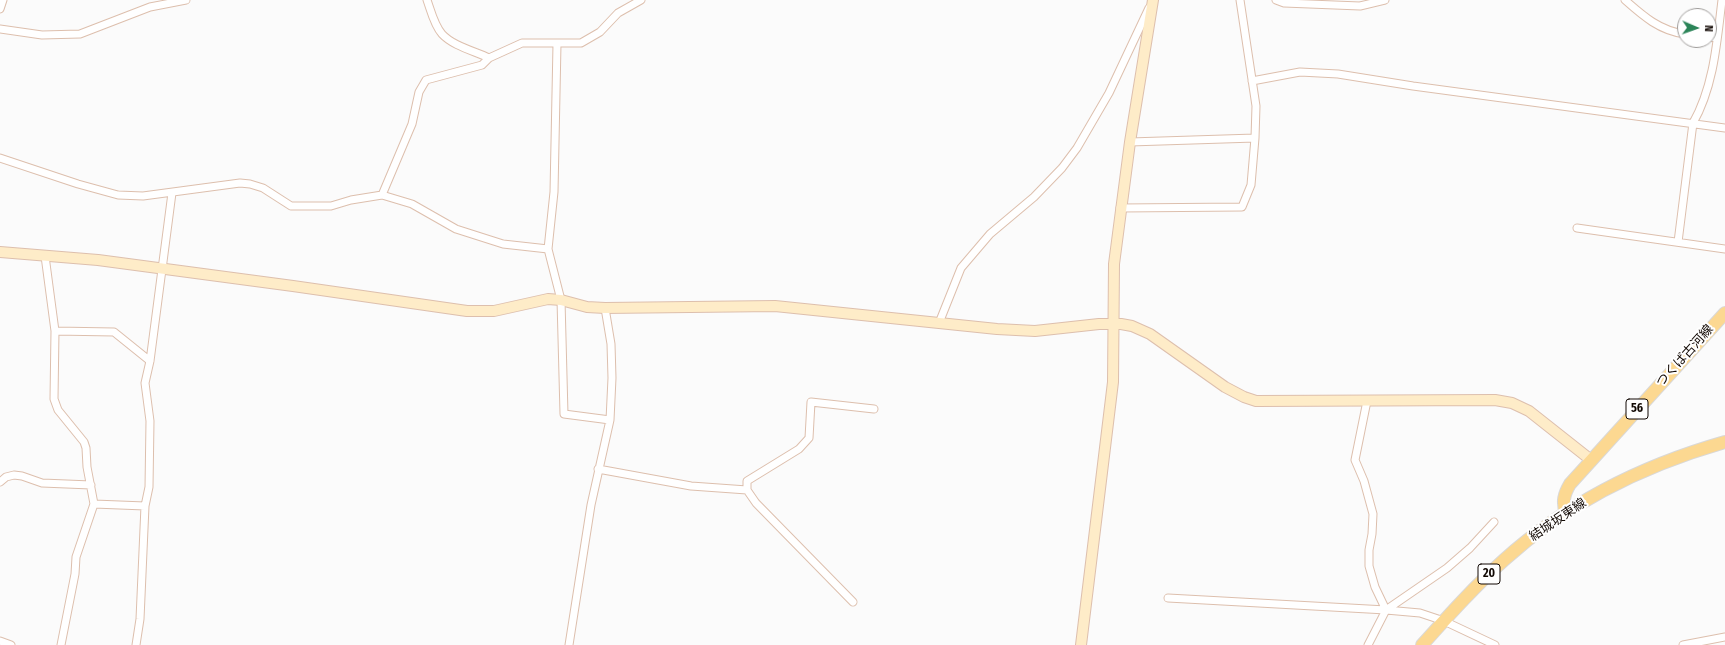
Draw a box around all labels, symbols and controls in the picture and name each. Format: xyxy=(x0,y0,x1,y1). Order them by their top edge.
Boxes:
north arrow xyxy=(1677,8,1717,48)
text: N xyxy=(1702,25,1715,32)
street label: つくば古河線 xyxy=(1653,322,1717,390)
road number: 56 xyxy=(1626,399,1648,419)
street label: 結城坂東線 xyxy=(1527,495,1589,545)
road number: 20 xyxy=(1478,564,1500,584)

